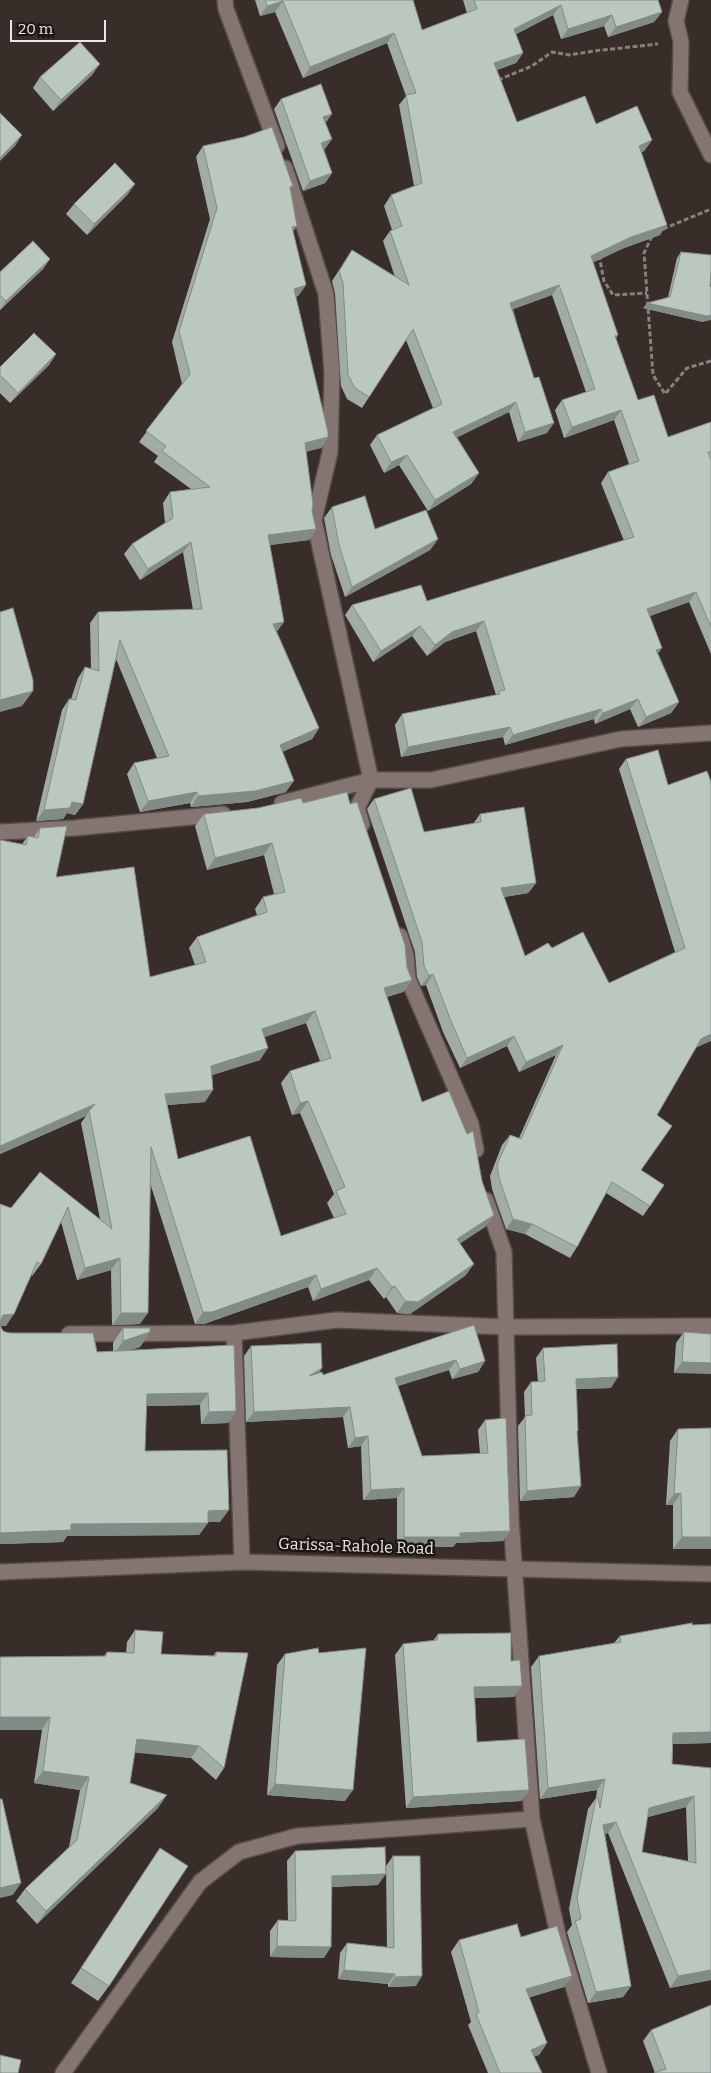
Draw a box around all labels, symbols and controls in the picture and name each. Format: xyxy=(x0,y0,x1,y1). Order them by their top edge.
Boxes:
scale bar xyxy=(12,10,109,42)
text: 20 m xyxy=(18,20,53,38)
street label: Garissa-Rahole Road xyxy=(278,1535,434,1559)

